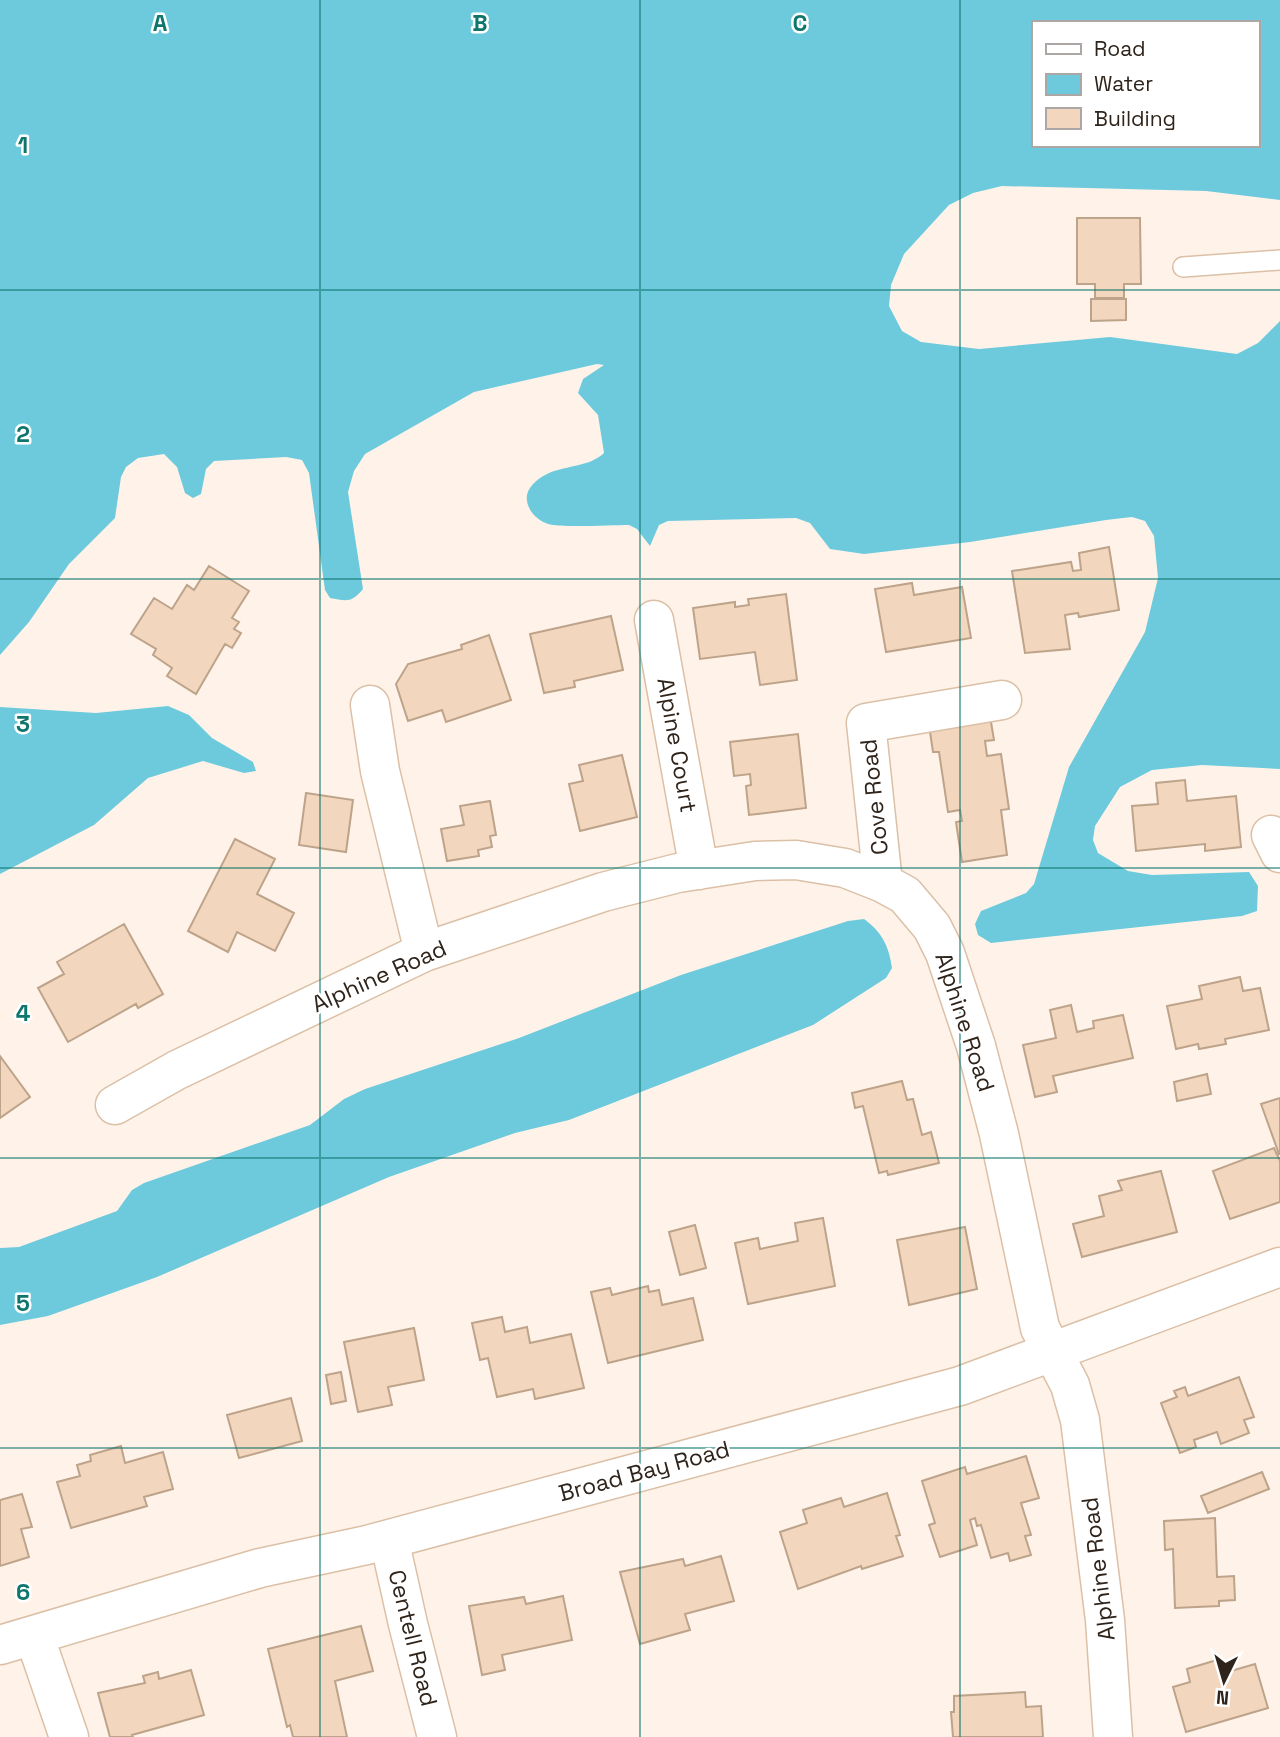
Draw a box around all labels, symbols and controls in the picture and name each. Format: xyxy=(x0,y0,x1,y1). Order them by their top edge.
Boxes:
text: A xyxy=(153,8,168,38)
text: B xyxy=(472,8,488,38)
text: C xyxy=(793,8,807,38)
legend xyxy=(1032,21,1259,147)
text: Road xyxy=(1094,35,1146,62)
text: Water xyxy=(1094,70,1153,97)
text: Building xyxy=(1094,105,1176,132)
text: 1 xyxy=(18,130,28,160)
text: 2 xyxy=(16,419,30,449)
street label: Alpine Court xyxy=(650,675,704,815)
text: 3 xyxy=(16,709,30,739)
street label: Cove Road xyxy=(853,738,895,856)
street label: Alphine Road xyxy=(307,933,451,1019)
street label: Alphine Road xyxy=(928,949,1002,1095)
text: 4 xyxy=(16,998,31,1028)
text: 5 xyxy=(16,1288,30,1318)
street label: Broad Bay Road xyxy=(555,1434,733,1508)
street label: Alphine Road xyxy=(1074,1495,1122,1643)
street label: Centell Road xyxy=(382,1567,444,1709)
text: 6 xyxy=(16,1577,30,1607)
north arrow xyxy=(1189,1646,1259,1716)
text: N xyxy=(1215,1684,1230,1710)

